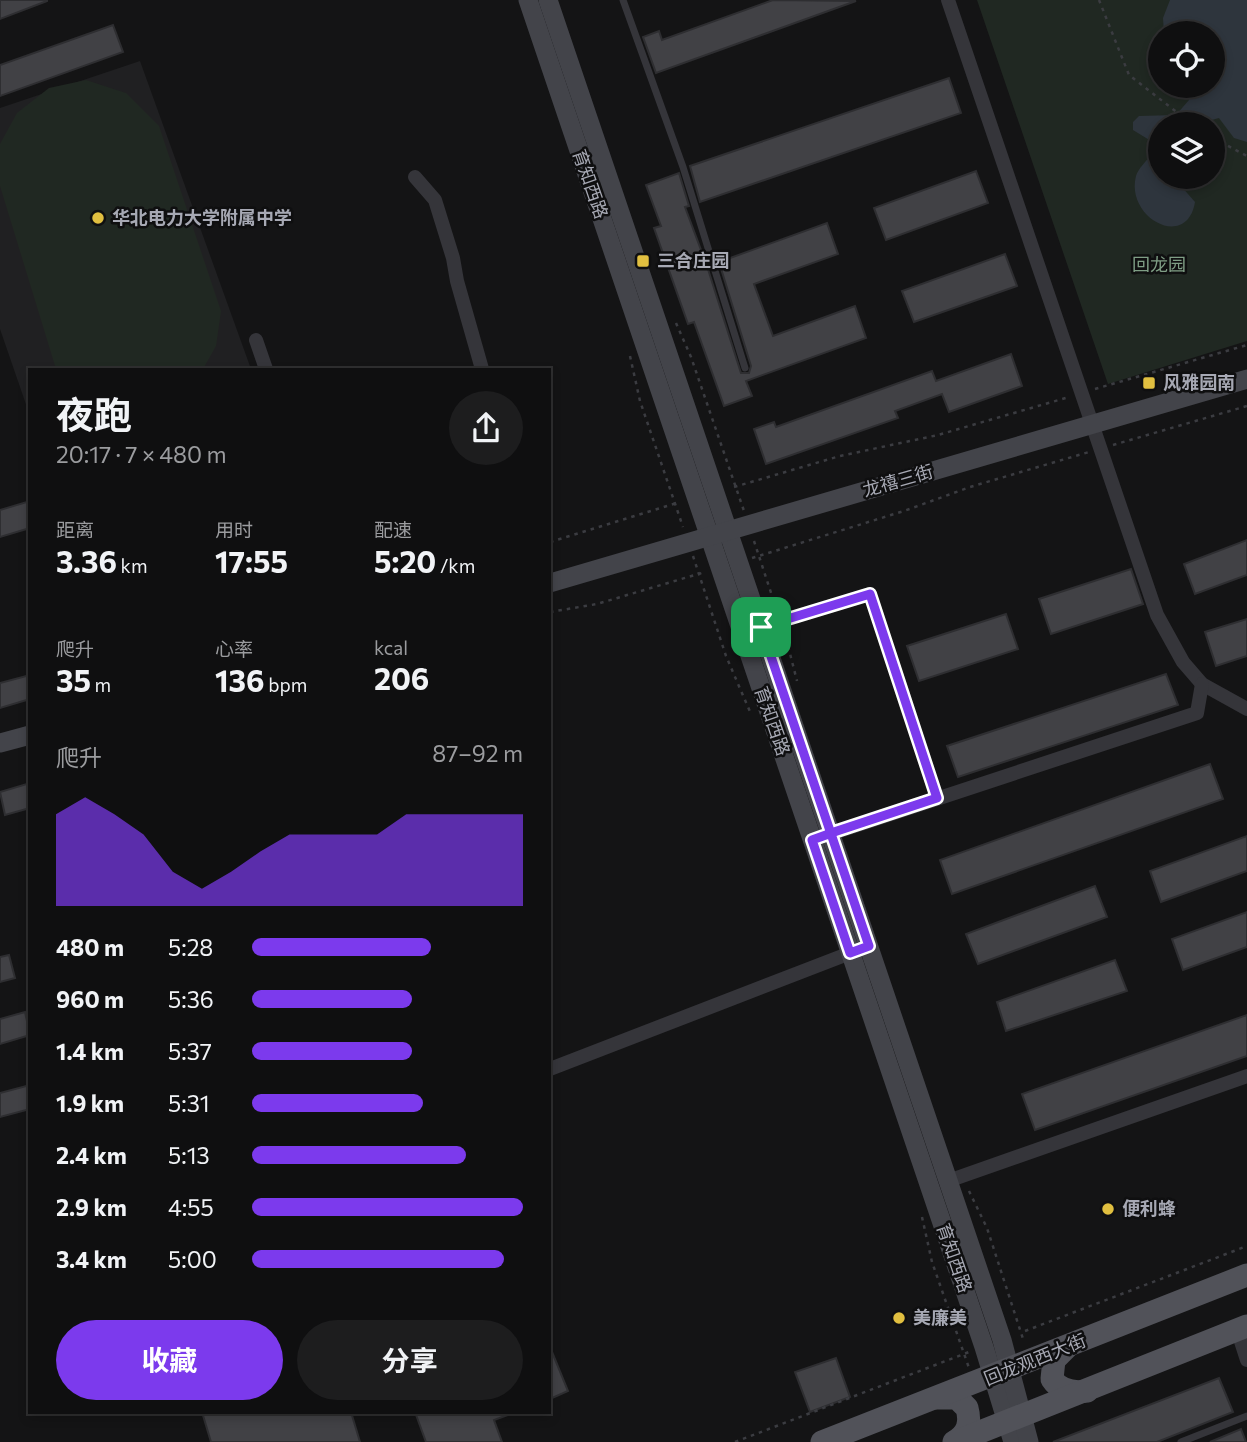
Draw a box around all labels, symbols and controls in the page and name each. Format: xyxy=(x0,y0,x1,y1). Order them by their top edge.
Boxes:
map controls xyxy=(1148,21,1225,189)
button: locate xyxy=(1148,21,1225,98)
button: layers xyxy=(1148,112,1225,189)
street label: 育知西路 xyxy=(569,146,613,221)
place label: 华北电力大学附属中学 xyxy=(112,206,292,228)
marker: 华北电力大学附属中学 xyxy=(90,210,106,226)
place label: 三合庄园 xyxy=(657,249,729,271)
marker: 三合庄园 xyxy=(635,253,651,269)
park label: 回龙园 xyxy=(1132,253,1186,275)
place label: 风雅园南 xyxy=(1163,371,1235,393)
marker: 风雅园南 xyxy=(1141,375,1157,391)
text: 夜跑 xyxy=(56,390,132,437)
button: share xyxy=(449,391,523,465)
text: 20:17 · 7 × 480 m xyxy=(56,440,227,468)
street label: 龙禧三街 xyxy=(860,460,935,501)
text: 距离 xyxy=(56,518,94,541)
text: 用时 xyxy=(215,518,253,541)
text: 配速 xyxy=(374,518,412,541)
text: 3.36 xyxy=(56,542,117,579)
text: 17:55 xyxy=(215,542,288,579)
text: 5:20 xyxy=(374,542,436,579)
text: km xyxy=(117,554,148,577)
text: /km xyxy=(436,554,475,577)
pin xyxy=(731,597,791,657)
icon: arrive xyxy=(742,608,780,646)
text: kcal xyxy=(374,636,408,659)
text: 爬升 xyxy=(56,637,94,660)
text: 心率 xyxy=(215,637,253,660)
text: 206 xyxy=(374,659,429,696)
text: 35 xyxy=(56,661,91,698)
text: 136 xyxy=(215,661,265,698)
text: m xyxy=(91,673,111,696)
text: bpm xyxy=(265,673,307,696)
street label: 育知西路 xyxy=(751,683,795,758)
text: 87–92 m xyxy=(432,739,523,767)
text: 爬升 xyxy=(56,743,102,771)
text: 480 m xyxy=(56,933,124,961)
text: 5:28 xyxy=(168,933,213,961)
text: 960 m xyxy=(56,985,124,1013)
text: 5:36 xyxy=(168,985,214,1013)
text: 1.4 km xyxy=(56,1037,124,1065)
text: 5:37 xyxy=(168,1037,212,1065)
text: 1.9 km xyxy=(56,1089,124,1117)
text: 5:31 xyxy=(168,1089,210,1117)
text: 2.4 km xyxy=(56,1141,127,1169)
text: 5:13 xyxy=(168,1141,210,1169)
text: 2.9 km xyxy=(56,1193,127,1221)
text: 4:55 xyxy=(168,1193,214,1221)
place label: 便利蜂 xyxy=(1122,1197,1176,1219)
marker: 便利蜂 xyxy=(1100,1201,1116,1217)
street label: 育知西路 xyxy=(933,1220,977,1295)
text: 3.4 km xyxy=(56,1245,127,1273)
text: 5:00 xyxy=(168,1245,217,1273)
place label: 美廉美 xyxy=(913,1306,967,1328)
marker: 美廉美 xyxy=(891,1310,907,1326)
button: 收藏 xyxy=(56,1320,283,1400)
button: 分享 xyxy=(297,1320,523,1400)
street label: 回龙观西大街 xyxy=(980,1329,1089,1390)

